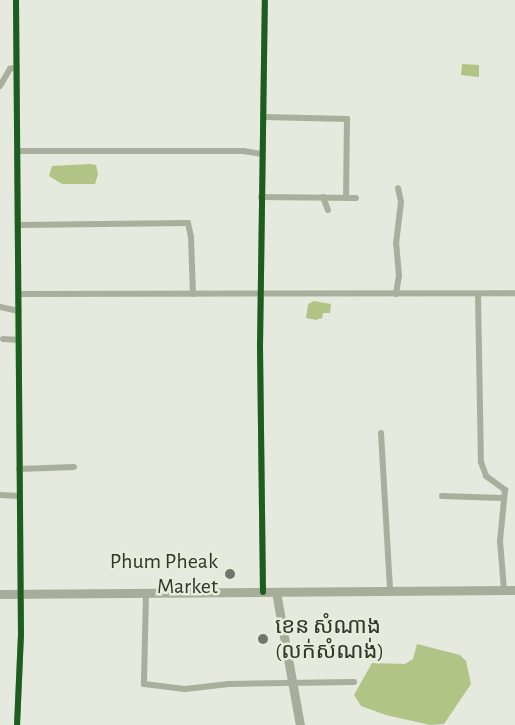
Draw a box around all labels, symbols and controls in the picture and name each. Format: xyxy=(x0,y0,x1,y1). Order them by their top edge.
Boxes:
place label: Phum Pheak Market xyxy=(110,548,218,600)
marker: Phum Pheak Market xyxy=(223,567,237,581)
place label: ខេន សំណាង (លក់សំណង់) xyxy=(275,613,384,664)
marker: ខេន សំណាង (លក់សំណង់) xyxy=(256,632,270,646)

